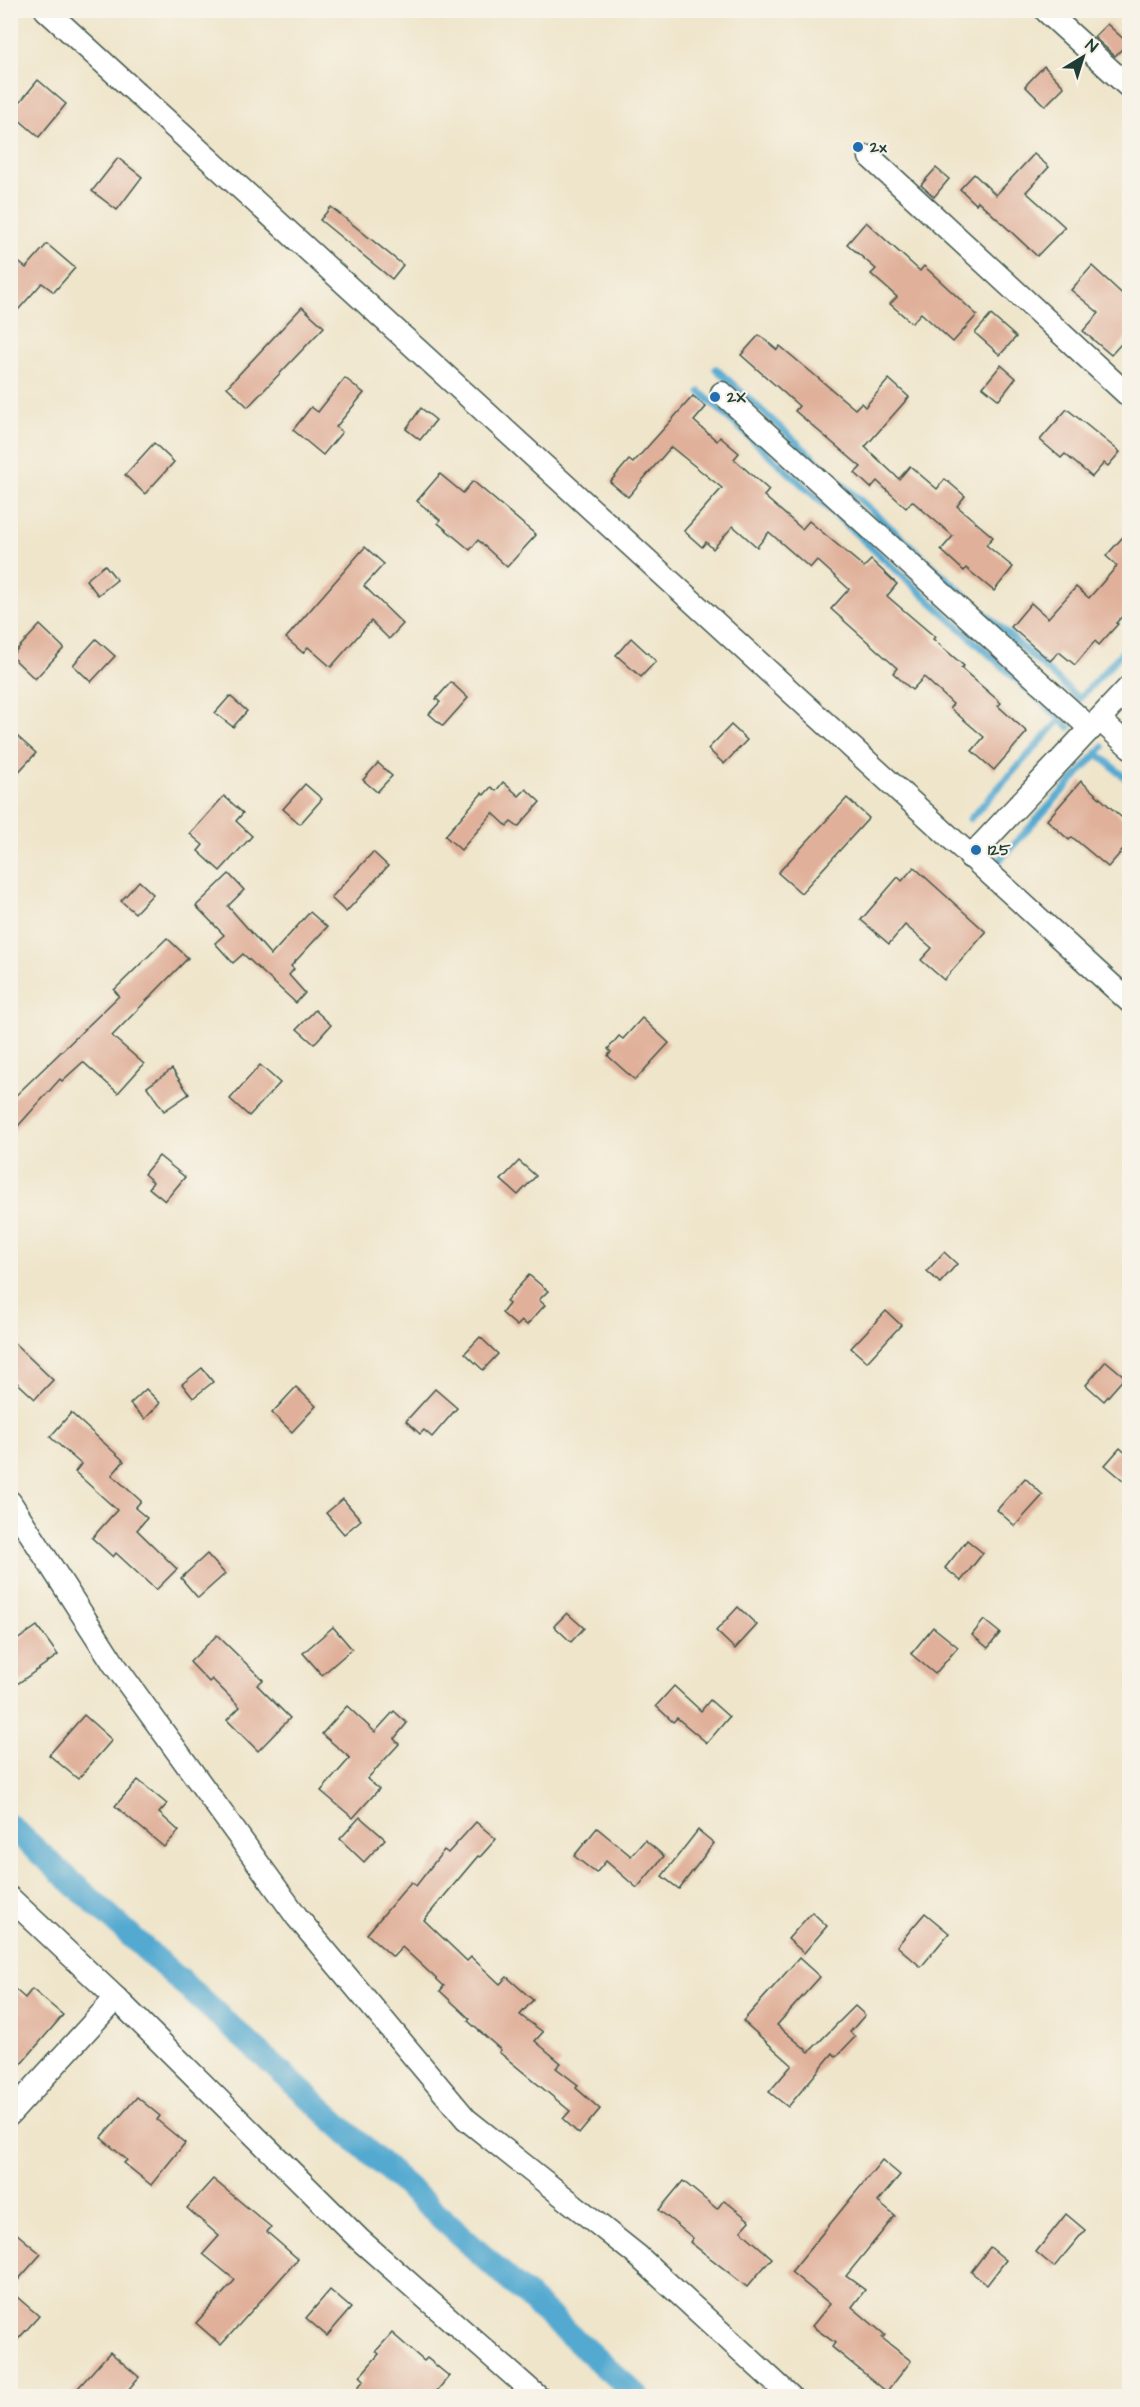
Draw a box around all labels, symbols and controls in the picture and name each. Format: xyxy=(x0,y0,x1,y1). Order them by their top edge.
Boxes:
north arrow xyxy=(1053,27,1113,87)
text: N xyxy=(1081,34,1102,58)
place label: 2x xyxy=(869,136,887,158)
marker: 2x xyxy=(851,140,865,154)
place label: 2X xyxy=(726,386,746,408)
marker: 2X xyxy=(708,390,722,404)
place label: 125 xyxy=(988,839,1011,861)
marker: 125 xyxy=(969,843,983,857)

